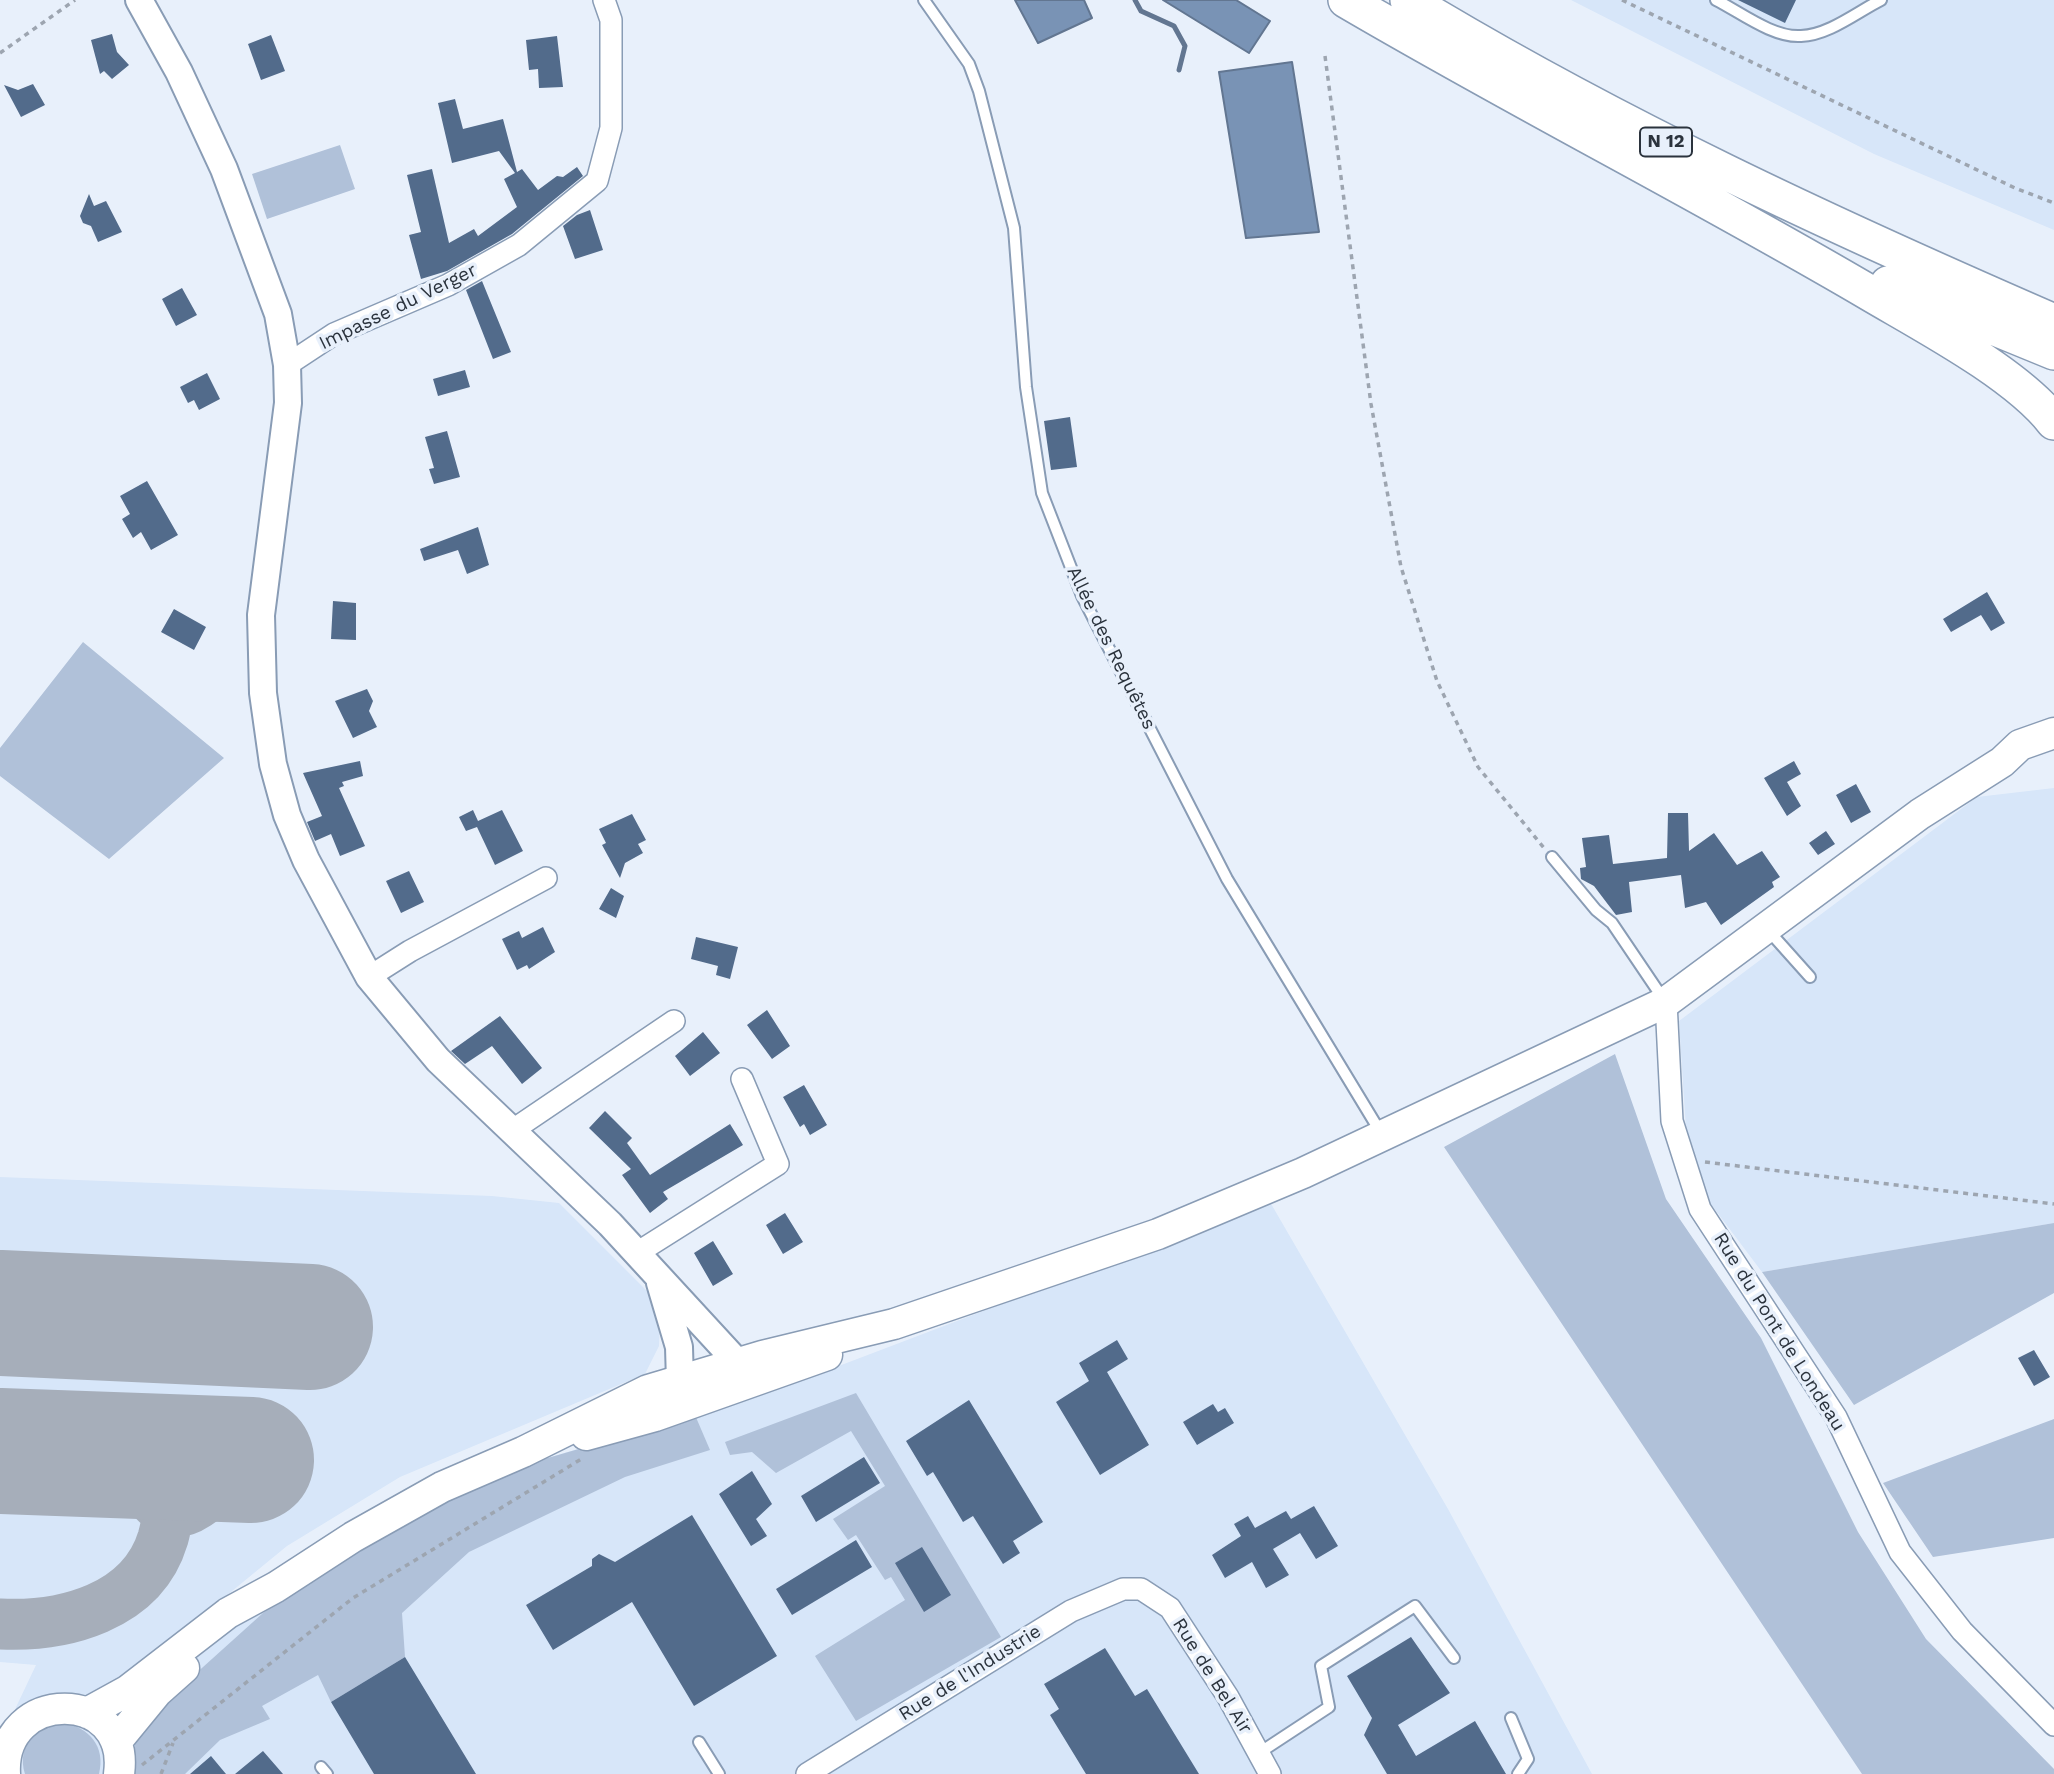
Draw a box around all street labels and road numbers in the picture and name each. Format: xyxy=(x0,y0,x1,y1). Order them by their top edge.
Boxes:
road number: N 12 xyxy=(1640,127,1692,156)
street label: Impasse du Verger xyxy=(316,259,480,355)
street label: Allée des Requêtes xyxy=(1062,563,1160,733)
street label: Rue du Pont de Londeau xyxy=(1709,1229,1849,1435)
street label: Rue de Bel Air xyxy=(1167,1614,1257,1738)
street label: Rue de l'Industrie xyxy=(895,1620,1045,1726)

